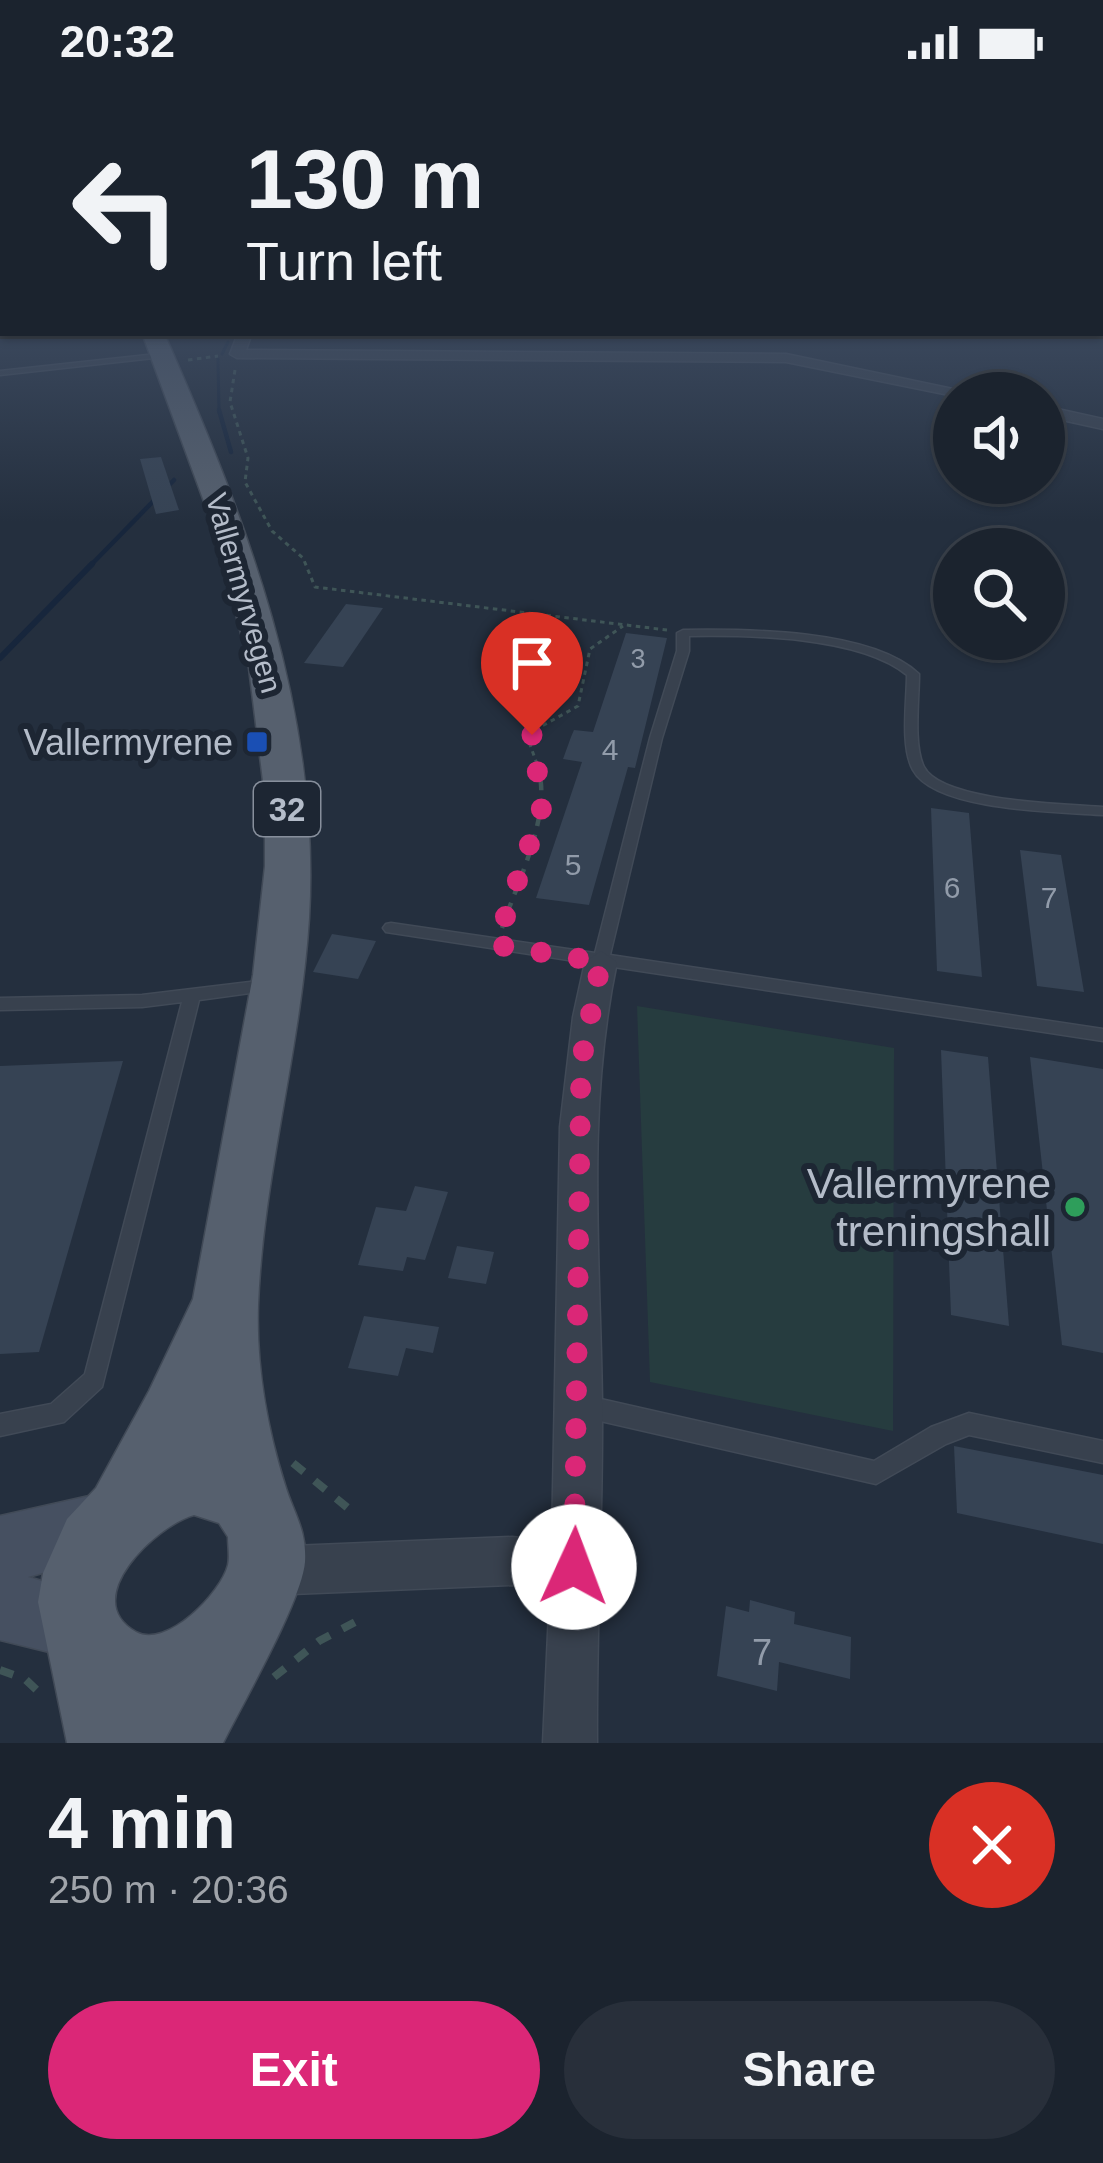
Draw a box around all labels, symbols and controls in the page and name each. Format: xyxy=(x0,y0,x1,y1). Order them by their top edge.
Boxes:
text: 20:32 xyxy=(60,16,175,67)
icon: left xyxy=(48,132,204,288)
text: 130 m xyxy=(246,132,484,226)
text: Turn left xyxy=(246,231,442,291)
map controls xyxy=(933,372,1065,660)
button: sound xyxy=(933,372,1065,504)
street label: Vallermyrvegen xyxy=(200,489,288,697)
button: search xyxy=(933,528,1065,660)
pin xyxy=(481,612,583,735)
icon: arrive xyxy=(499,630,565,696)
house number: 3 xyxy=(630,644,646,674)
place label: Vallermyrene xyxy=(24,722,233,763)
marker: Vallermyrene xyxy=(244,729,270,755)
house number: 4 xyxy=(602,733,618,766)
road number: 32 xyxy=(254,782,320,836)
house number: 5 xyxy=(565,848,581,881)
house number: 6 xyxy=(944,871,960,904)
house number: 7 xyxy=(1041,881,1057,914)
place label: Vallermyrene treningshall xyxy=(807,1160,1051,1255)
marker: Vallermyrene treningshall xyxy=(1062,1194,1088,1220)
position arrow xyxy=(511,1504,637,1630)
house number: 7 xyxy=(752,1632,772,1673)
button: close xyxy=(929,1782,1055,1908)
text: 4 min xyxy=(48,1783,236,1863)
text: 250 m · 20:36 xyxy=(48,1868,289,1911)
button: Exit xyxy=(48,2001,540,2139)
button: Share xyxy=(564,2001,1055,2139)

